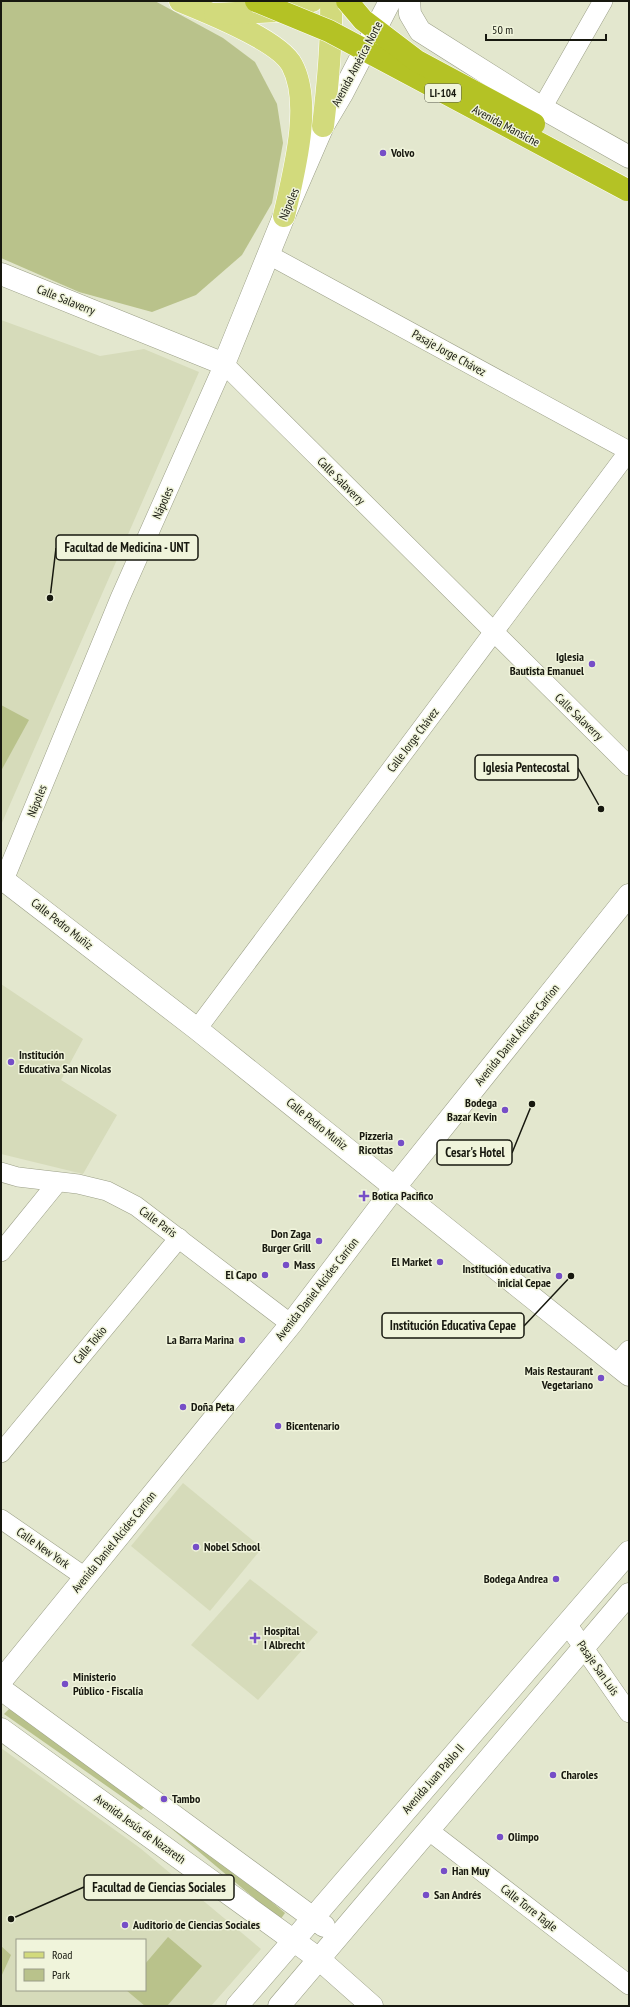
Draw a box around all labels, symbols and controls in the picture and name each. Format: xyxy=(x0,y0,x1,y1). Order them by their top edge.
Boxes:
scale bar xyxy=(486,16,606,42)
street label: Avenida América Norte xyxy=(328,19,385,109)
text: 50 m xyxy=(492,22,513,37)
road number: LI-104 xyxy=(425,84,461,102)
street label: Avenida Mansiche xyxy=(470,102,543,150)
place label: Volvo xyxy=(390,145,415,160)
marker: Volvo xyxy=(378,148,388,158)
street label: Nápoles xyxy=(275,185,302,222)
street label: Calle Salaverry xyxy=(35,281,98,318)
street label: Pasaje Jorge Chávez xyxy=(410,326,489,379)
street label: Calle Salaverry xyxy=(314,454,369,508)
street label: Nápoles xyxy=(149,484,176,521)
callout: Facultad de Medicina - UNT xyxy=(56,535,198,560)
text: Facultad de Medicina - UNT xyxy=(64,539,190,556)
place label: Iglesia Bautista Emanuel xyxy=(510,649,584,678)
marker: Iglesia Bautista Emanuel xyxy=(587,659,597,669)
street label: Calle Salaverry xyxy=(552,690,607,744)
street label: Calle Jorge Chávez xyxy=(384,705,442,775)
callout: Iglesia Pentecostal xyxy=(475,755,578,780)
text: Iglesia Pentecostal xyxy=(483,759,570,776)
street label: Nápoles xyxy=(23,782,50,819)
street label: Calle Pedro Muñiz xyxy=(28,895,96,952)
street label: Avenida Daniel Alcides Carrion xyxy=(471,981,562,1088)
place label: Institución Educativa San Nicolas xyxy=(19,1047,111,1076)
marker: Institución Educativa San Nicolas xyxy=(6,1057,16,1067)
street label: Calle Pedro Muñiz xyxy=(284,1094,351,1153)
place label: Bodega Bazar Kevin xyxy=(447,1095,497,1124)
marker: Bodega Bazar Kevin xyxy=(500,1105,510,1115)
place label: Pizzeria Ricottas xyxy=(359,1128,393,1157)
marker: Pizzeria Ricottas xyxy=(396,1138,406,1148)
callout: Cesar's Hotel xyxy=(437,1140,512,1165)
text: Cesar's Hotel xyxy=(445,1144,505,1161)
place label: Botica Pacifico xyxy=(372,1188,434,1203)
marker: Botica Pacifico xyxy=(359,1191,369,1201)
street label: Calle Paris xyxy=(136,1203,180,1240)
place label: Don Zaga Burger Grill xyxy=(262,1226,311,1255)
street label: Avenida Daniel Alcides Carrion xyxy=(272,1234,361,1343)
marker: Don Zaga Burger Grill xyxy=(314,1236,324,1246)
place label: El Market xyxy=(392,1254,432,1269)
place label: Mass xyxy=(294,1257,315,1272)
marker: El Market xyxy=(435,1257,445,1267)
marker: Mass xyxy=(281,1260,291,1270)
place label: Institución educativa inicial Cepae xyxy=(463,1261,551,1290)
place label: El Capo xyxy=(226,1267,258,1282)
marker: El Capo xyxy=(260,1270,270,1280)
marker: Institución educativa inicial Cepae xyxy=(554,1271,564,1281)
callout: Institución Educativa Cepae xyxy=(382,1313,524,1338)
text: Institución Educativa Cepae xyxy=(390,1317,517,1334)
street label: Calle Tokio xyxy=(70,1323,110,1367)
place label: La Barra Marina xyxy=(167,1332,234,1347)
marker: La Barra Marina xyxy=(237,1335,247,1345)
place label: Mais Restaurant Vegetariano xyxy=(525,1363,594,1392)
marker: Mais Restaurant Vegetariano xyxy=(596,1373,606,1383)
place label: Doña Peta xyxy=(191,1399,235,1414)
marker: Doña Peta xyxy=(178,1402,188,1412)
place label: Bicentenario xyxy=(286,1418,340,1433)
marker: Bicentenario xyxy=(273,1421,283,1431)
street label: Avenida Daniel Alcides Carrion xyxy=(68,1488,159,1595)
street label: Calle New York xyxy=(14,1524,73,1572)
place label: Nobel School xyxy=(204,1539,260,1554)
marker: Nobel School xyxy=(191,1542,201,1552)
place label: Bodega Andrea xyxy=(484,1571,548,1586)
marker: Bodega Andrea xyxy=(551,1574,561,1584)
place label: Hospital I Albrecht xyxy=(264,1623,305,1652)
marker: Hospital I Albrecht xyxy=(249,1632,261,1644)
street label: Pasaje San Luis xyxy=(574,1637,623,1698)
place label: Ministerio Público - Fiscalía xyxy=(73,1669,143,1698)
marker: Ministerio Público - Fiscalía xyxy=(60,1679,70,1689)
street label: Avenida Juan Pablo II xyxy=(398,1741,467,1817)
place label: Charoles xyxy=(561,1767,598,1782)
marker: Charoles xyxy=(548,1770,558,1780)
street label: Avenida Jesús de Nazareth xyxy=(92,1791,189,1867)
place label: Tambo xyxy=(172,1791,201,1806)
marker: Tambo xyxy=(159,1794,169,1804)
place label: Olimpo xyxy=(508,1829,540,1844)
marker: Olimpo xyxy=(495,1832,505,1842)
place label: Han Muy xyxy=(452,1863,490,1878)
marker: Han Muy xyxy=(439,1866,449,1876)
callout: Facultad de Ciencias Sociales xyxy=(84,1875,234,1900)
text: Facultad de Ciencias Sociales xyxy=(92,1879,226,1896)
street label: Calle Torre Tagle xyxy=(498,1881,561,1934)
place label: San Andrés xyxy=(434,1887,481,1902)
marker: San Andrés xyxy=(421,1890,431,1900)
place label: Auditorio de Ciencias Sociales xyxy=(132,1917,260,1932)
marker: Auditorio de Ciencias Sociales xyxy=(120,1920,130,1930)
legend xyxy=(16,1939,146,1991)
text: Road xyxy=(52,1947,72,1962)
text: Park xyxy=(52,1967,70,1982)

